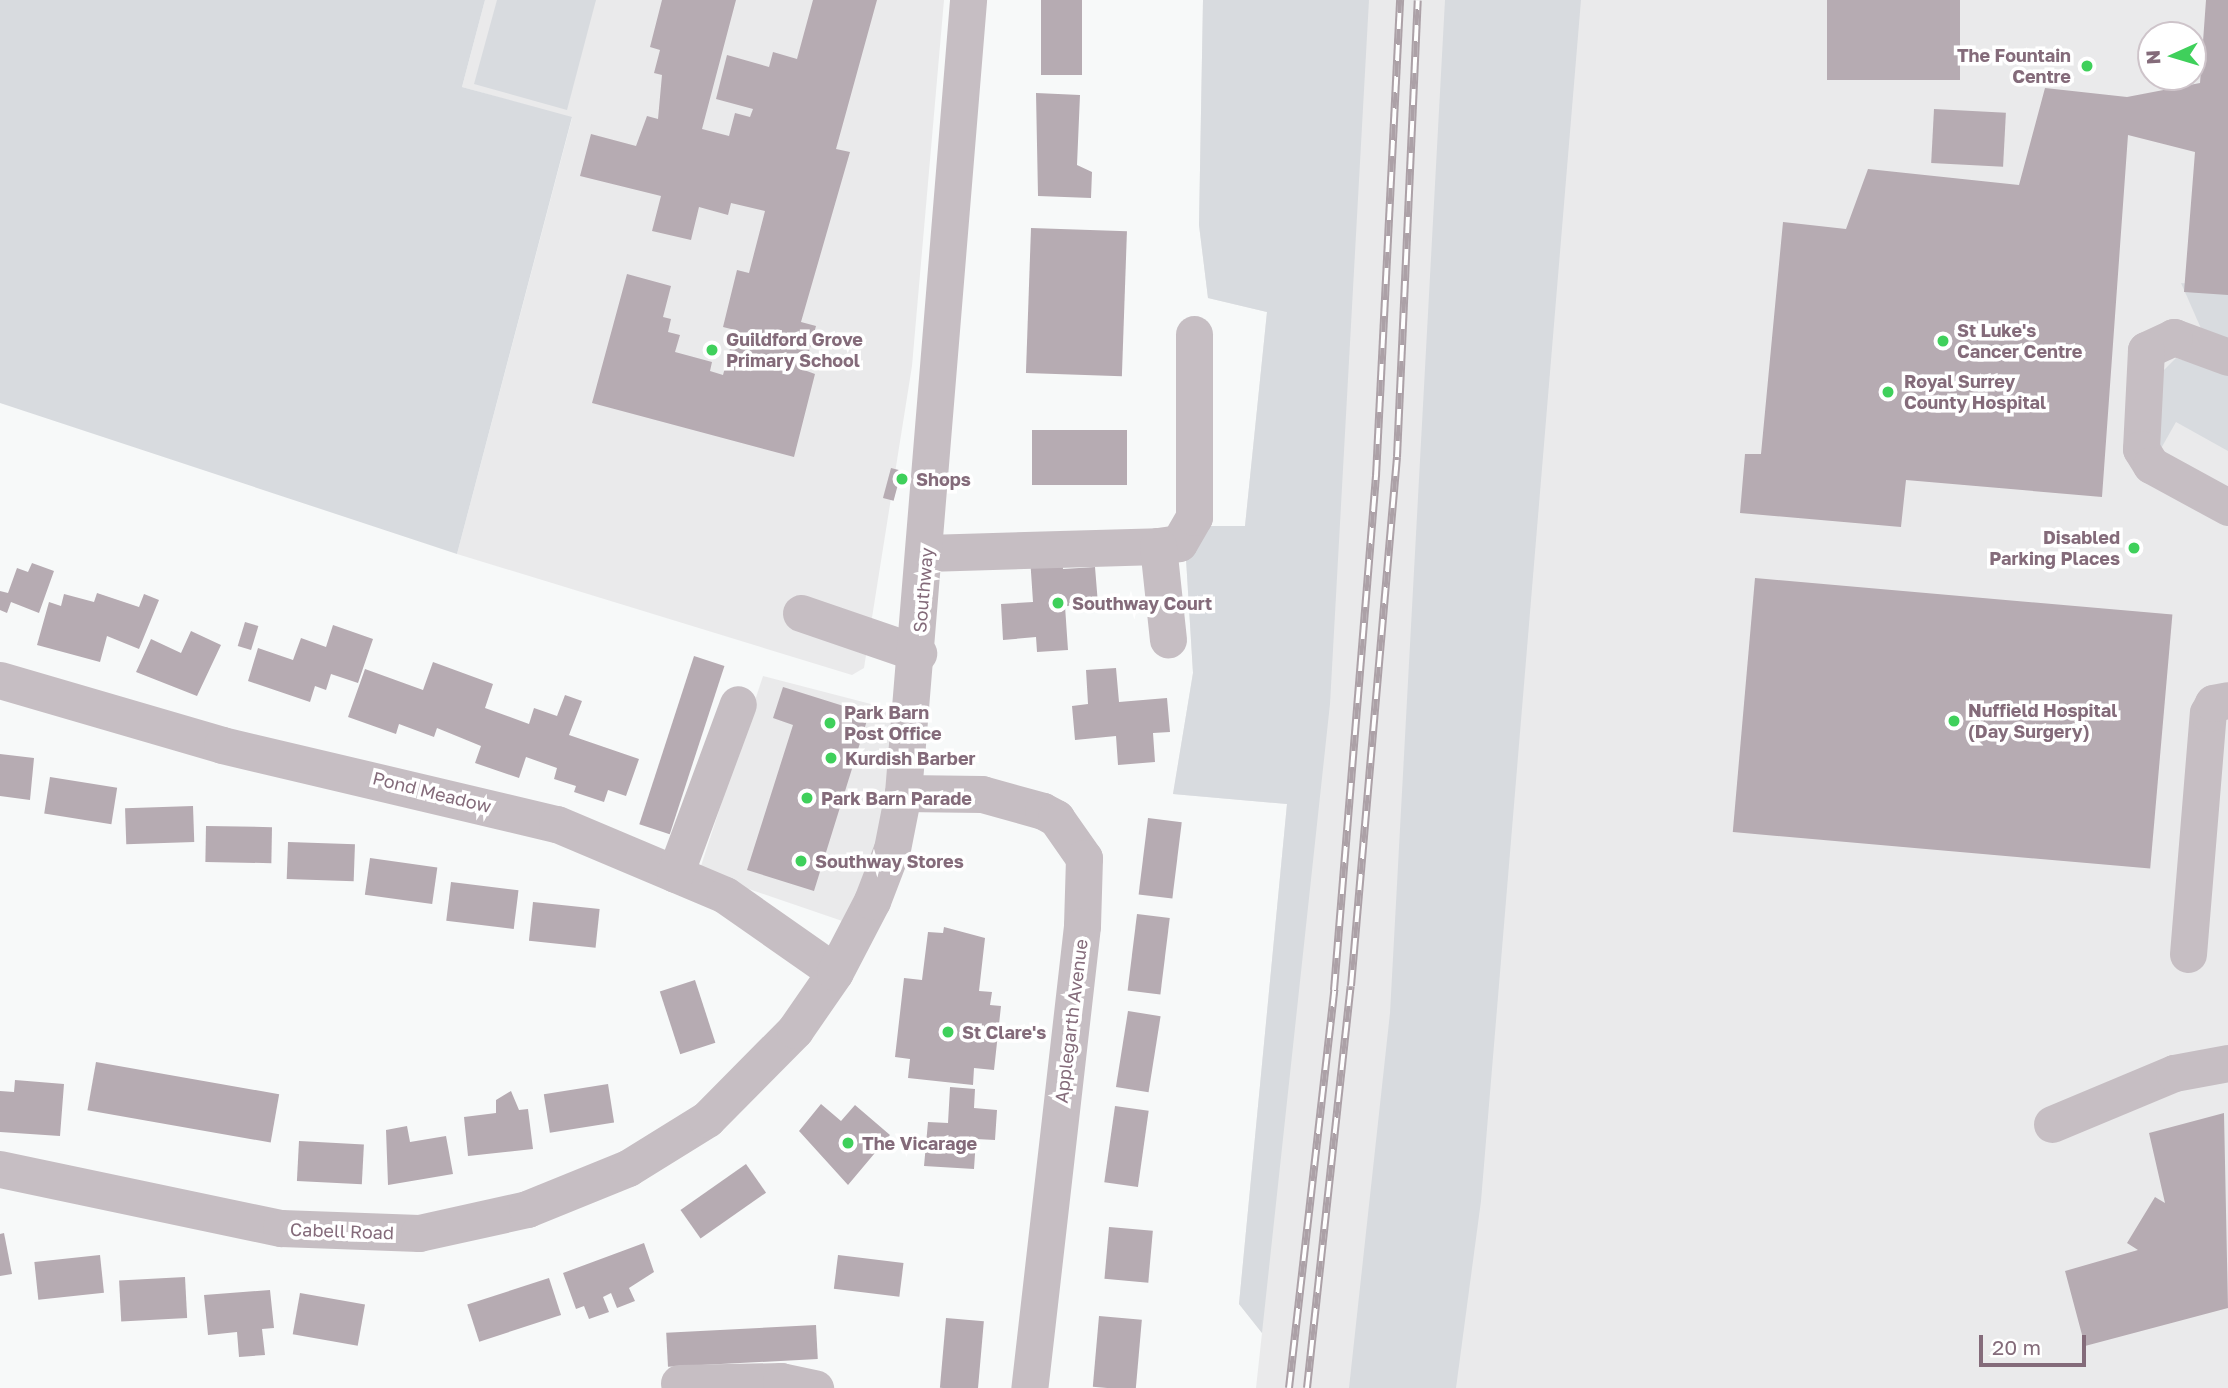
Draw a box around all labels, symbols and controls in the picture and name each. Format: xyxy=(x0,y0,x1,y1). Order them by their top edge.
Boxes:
north arrow xyxy=(2137,21,2207,91)
place label: The Fountain Centre xyxy=(1957,45,2071,88)
text: N xyxy=(2141,49,2165,65)
marker: The Fountain Centre xyxy=(2077,56,2097,76)
place label: St Luke's Cancer Centre xyxy=(1957,320,2082,362)
place label: Guildford Grove Primary School xyxy=(726,329,863,372)
marker: St Luke's Cancer Centre xyxy=(1935,333,1951,349)
marker: Guildford Grove Primary School xyxy=(704,342,720,358)
place label: Royal Surrey County Hospital xyxy=(1904,371,2046,414)
marker: Royal Surrey County Hospital xyxy=(1878,382,1898,402)
place label: Shops xyxy=(916,468,971,490)
marker: Shops xyxy=(894,471,910,487)
place label: Disabled Parking Places xyxy=(1989,527,2120,570)
marker: Disabled Parking Places xyxy=(2126,540,2142,556)
street label: Southway xyxy=(909,547,937,633)
place label: Southway Court xyxy=(1072,592,1212,614)
marker: Southway Court xyxy=(1050,595,1066,611)
place label: Nuffield Hospital (Day Surgery) xyxy=(1968,700,2117,742)
place label: Park Barn Post Office xyxy=(844,702,942,744)
marker: Nuffield Hospital (Day Surgery) xyxy=(1946,713,1962,729)
marker: Park Barn Post Office xyxy=(822,715,838,731)
place label: Kurdish Barber xyxy=(845,747,976,769)
marker: Kurdish Barber xyxy=(823,750,839,766)
street label: Pond Meadow xyxy=(370,767,494,817)
place label: Park Barn Parade xyxy=(821,787,972,809)
marker: Park Barn Parade xyxy=(799,790,815,806)
place label: Southway Stores xyxy=(815,850,964,872)
marker: Southway Stores xyxy=(793,853,809,869)
street label: Applegarth Avenue xyxy=(1050,938,1092,1104)
place label: St Clare's xyxy=(962,1021,1046,1043)
marker: St Clare's xyxy=(940,1024,956,1040)
place label: The Vicarage xyxy=(862,1132,977,1154)
marker: The Vicarage xyxy=(840,1135,856,1151)
street label: Cabell Road xyxy=(290,1218,394,1244)
scale bar xyxy=(1983,1322,2090,1366)
text: 20 m xyxy=(1992,1334,2041,1360)

